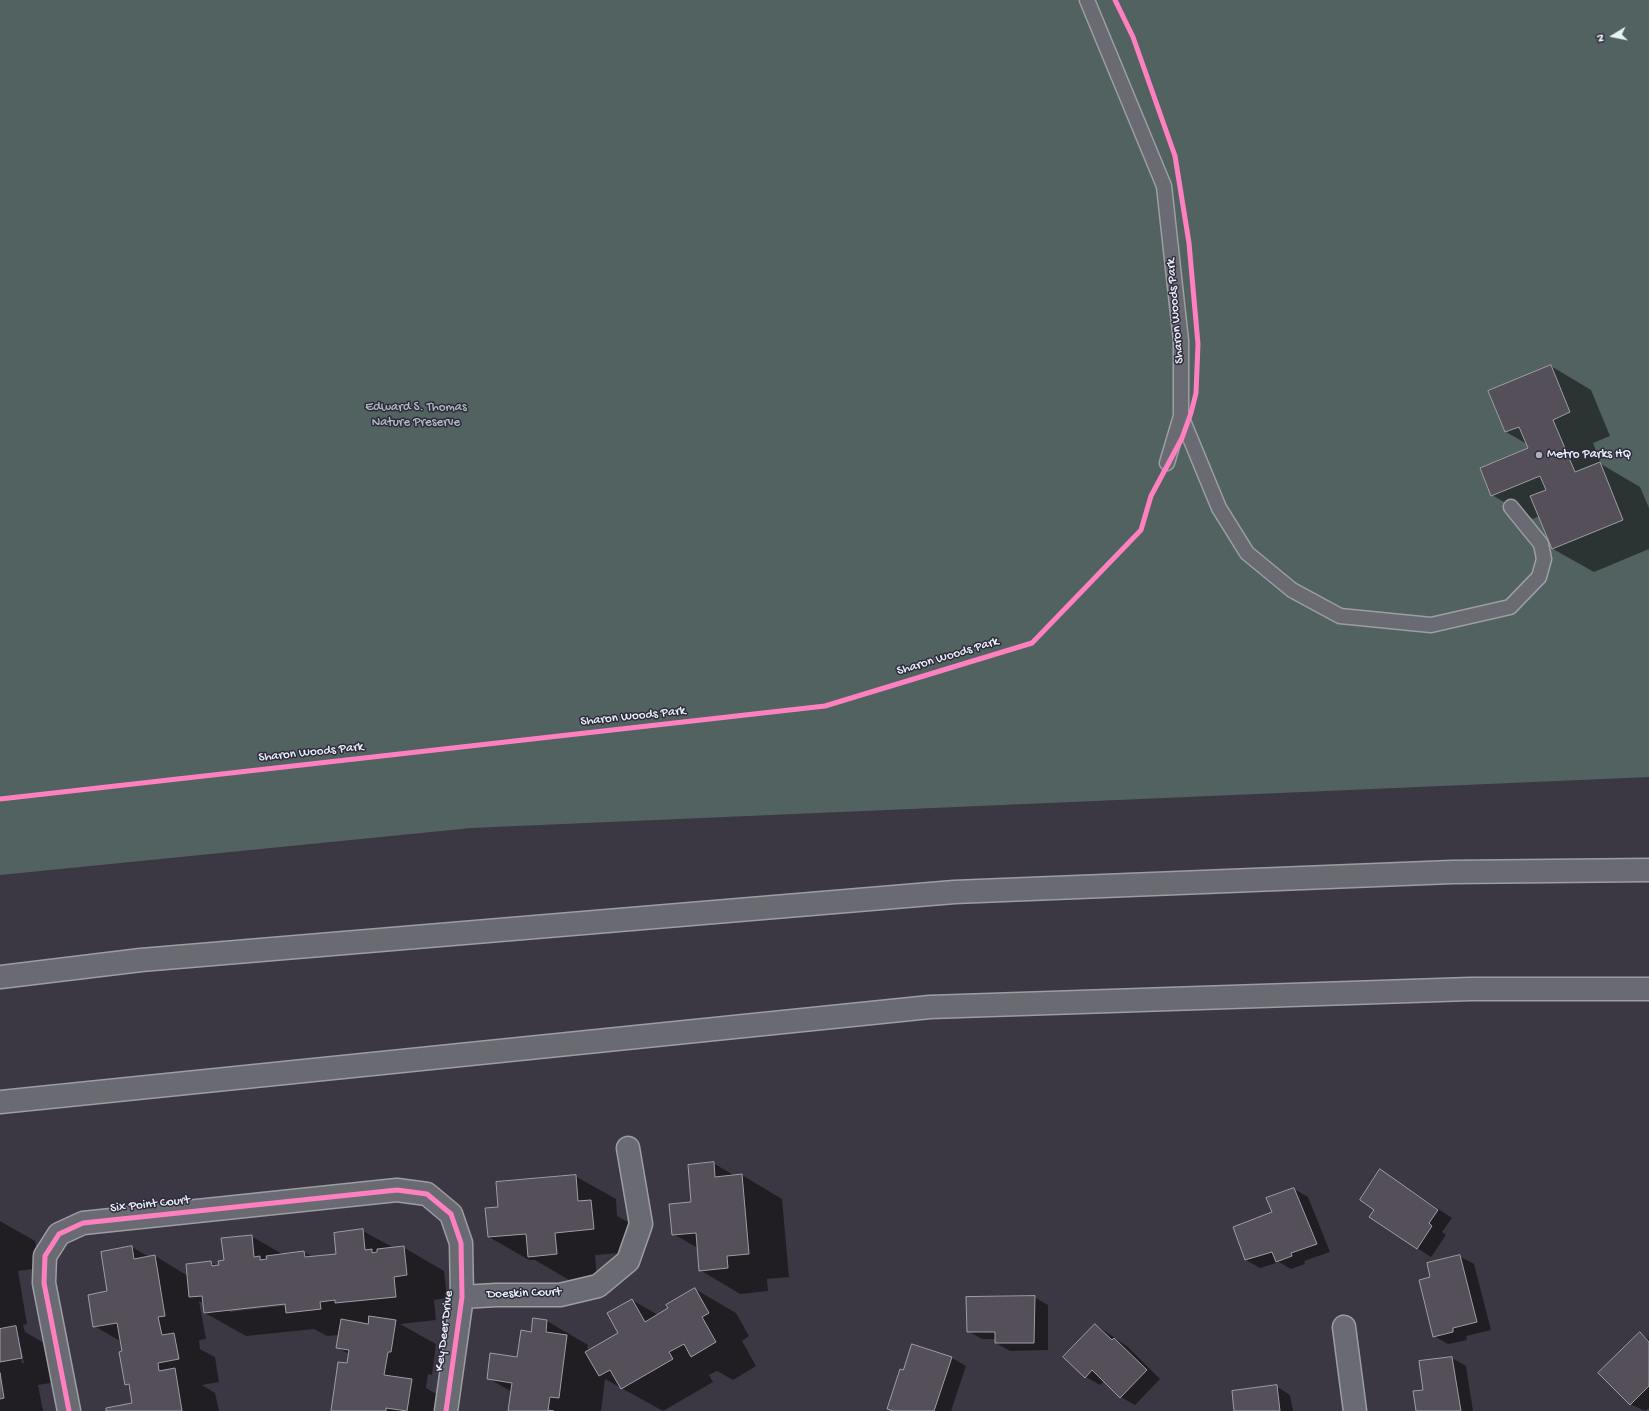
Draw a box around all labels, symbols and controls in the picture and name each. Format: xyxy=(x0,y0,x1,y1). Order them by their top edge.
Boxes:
north arrow xyxy=(1593,16,1633,56)
text: N xyxy=(1595,34,1608,43)
street label: Sharon Woods Park xyxy=(1164,258,1188,364)
park label: Edward S. Thomas Nature Preserve xyxy=(365,400,467,431)
place label: Metro Parks HQ xyxy=(1547,447,1631,463)
marker: Metro Parks HQ xyxy=(1534,450,1544,460)
street label: Sharon Woods Park xyxy=(895,634,1001,680)
street label: Sharon Woods Park xyxy=(580,704,686,730)
street label: Sharon Woods Park xyxy=(258,740,364,766)
street label: Six Point Court xyxy=(109,1193,191,1217)
street label: Doeskin Court xyxy=(487,1285,561,1303)
street label: Key Deer Drive xyxy=(432,1290,458,1372)

